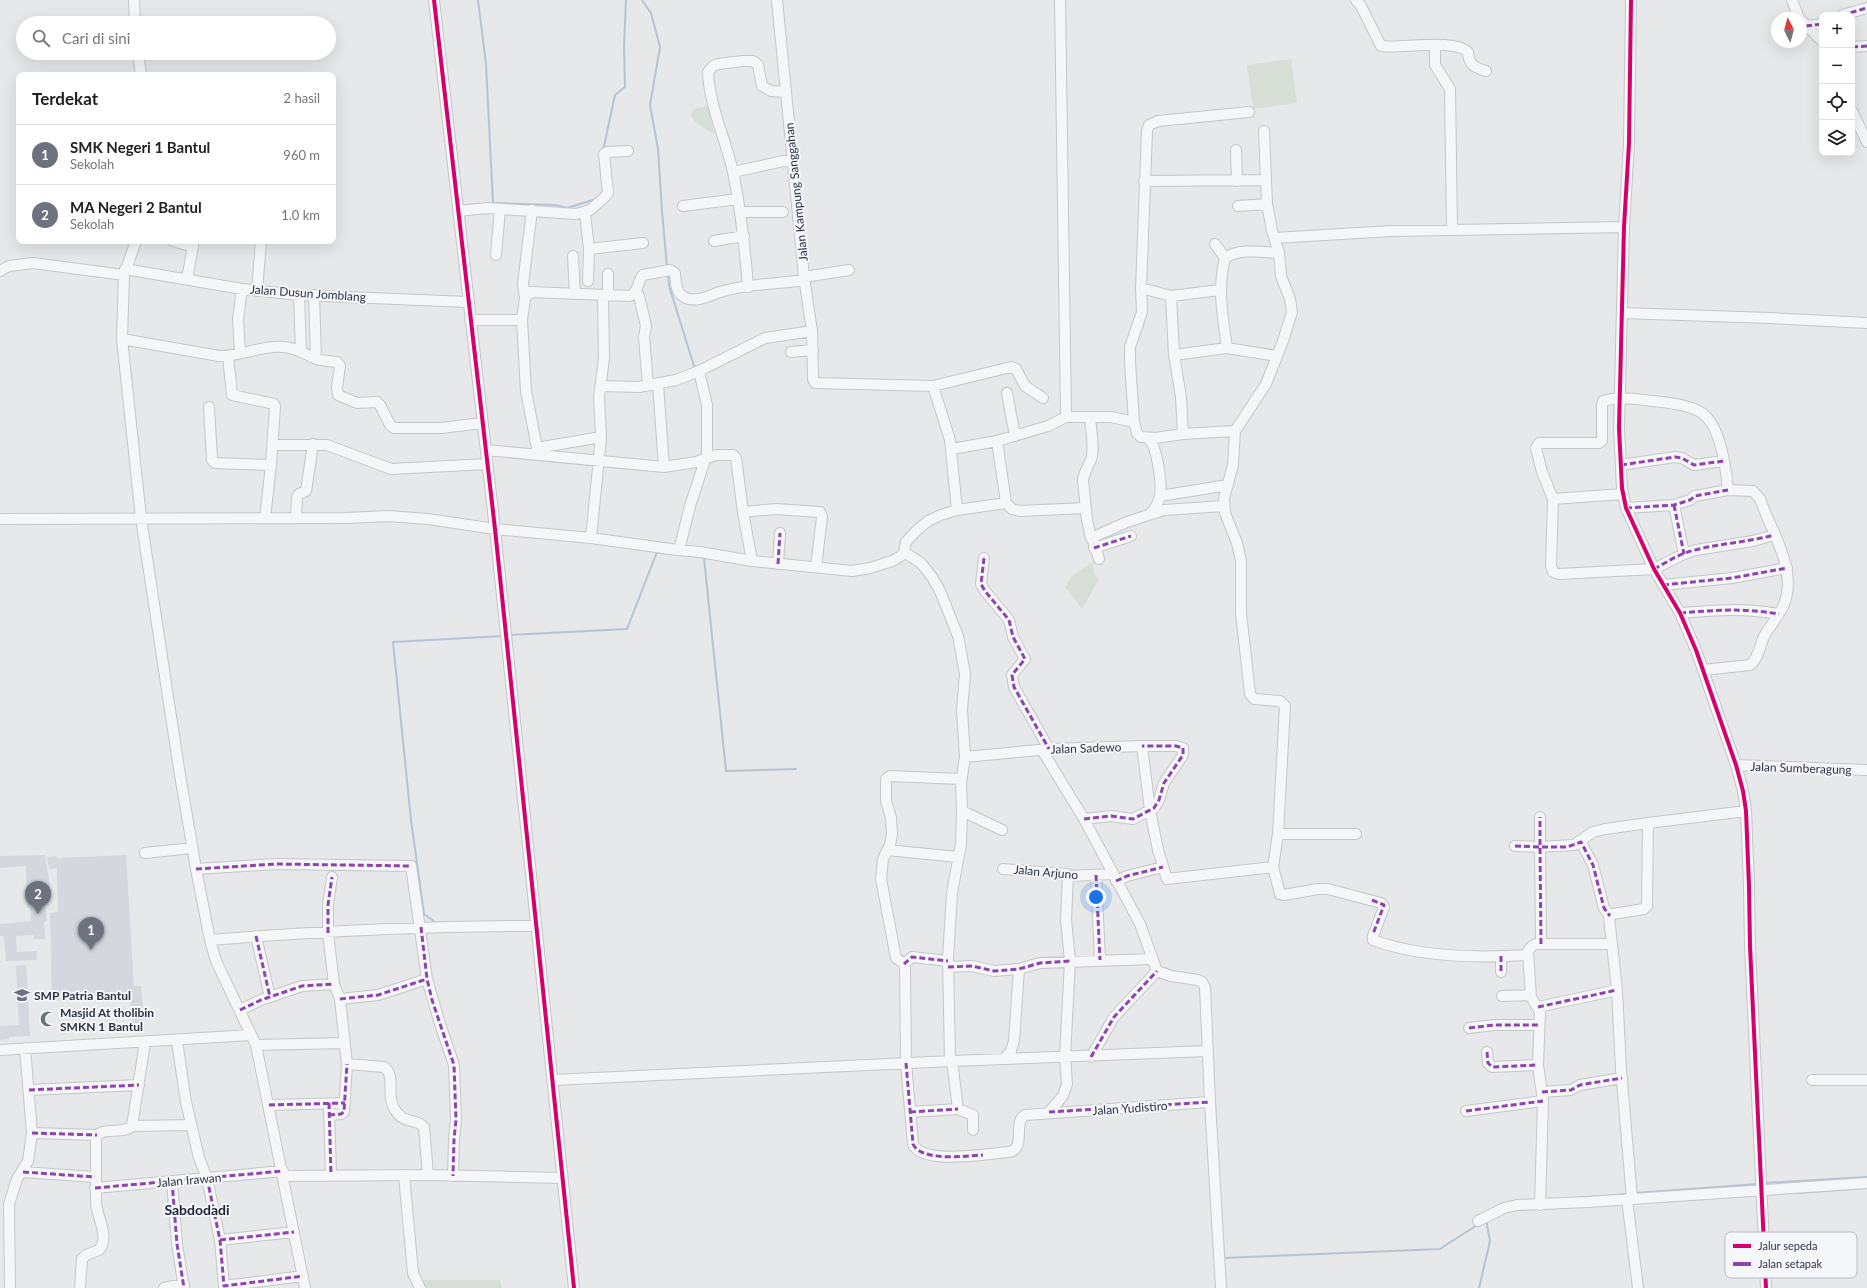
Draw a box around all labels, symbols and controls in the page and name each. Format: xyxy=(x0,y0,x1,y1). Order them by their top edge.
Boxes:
north arrow xyxy=(1771,12,1807,48)
map controls xyxy=(1819,12,1855,156)
button: + xyxy=(1819,12,1855,48)
search box xyxy=(16,16,336,60)
icon: search xyxy=(30,27,52,49)
text: Cari di sini xyxy=(62,29,130,47)
button: − xyxy=(1819,48,1855,84)
button: locate xyxy=(1819,84,1855,120)
text: Terdekat xyxy=(32,88,98,109)
text: 2 hasil xyxy=(284,90,320,106)
button: layers xyxy=(1819,120,1855,156)
street label: Jalan Kampung Sanggahan xyxy=(781,122,811,262)
text: SMK Negeri 1 Bantul xyxy=(70,138,210,156)
text: 1 xyxy=(41,147,49,163)
text: 960 m xyxy=(283,147,320,163)
text: Sekolah xyxy=(70,156,114,172)
text: MA Negeri 2 Bantul xyxy=(70,198,202,216)
text: 2 xyxy=(41,207,49,223)
text: 1.0 km xyxy=(281,207,320,223)
text: Sekolah xyxy=(70,216,114,232)
street label: Jalan Dusun Jomblang xyxy=(249,281,367,305)
street label: Jalan Sadewo xyxy=(1050,739,1122,757)
street label: Jalan Sumberagung xyxy=(1750,759,1852,777)
street label: Jalan Arjuno xyxy=(1013,862,1079,882)
pin: 2 xyxy=(25,881,51,914)
your location xyxy=(1086,887,1106,907)
pin: 1 xyxy=(78,917,104,950)
school or university icon: SMP Patria Bantul xyxy=(13,986,31,1004)
place label: SMP Patria Bantul xyxy=(34,988,131,1003)
place label: Masjid At tholibin SMKN 1 Bantul xyxy=(60,1005,154,1034)
mosque icon: Masjid At tholibin SMKN 1 Bantul xyxy=(39,1010,57,1028)
street label: Jalan Yudistiro xyxy=(1092,1098,1168,1118)
street label: Jalan Irawan xyxy=(156,1170,222,1190)
district label: Sabdodadi xyxy=(164,1201,230,1218)
legend xyxy=(1725,1232,1857,1278)
text: Jalur sepeda xyxy=(1758,1239,1817,1252)
text: Jalan setapak xyxy=(1758,1257,1822,1270)

